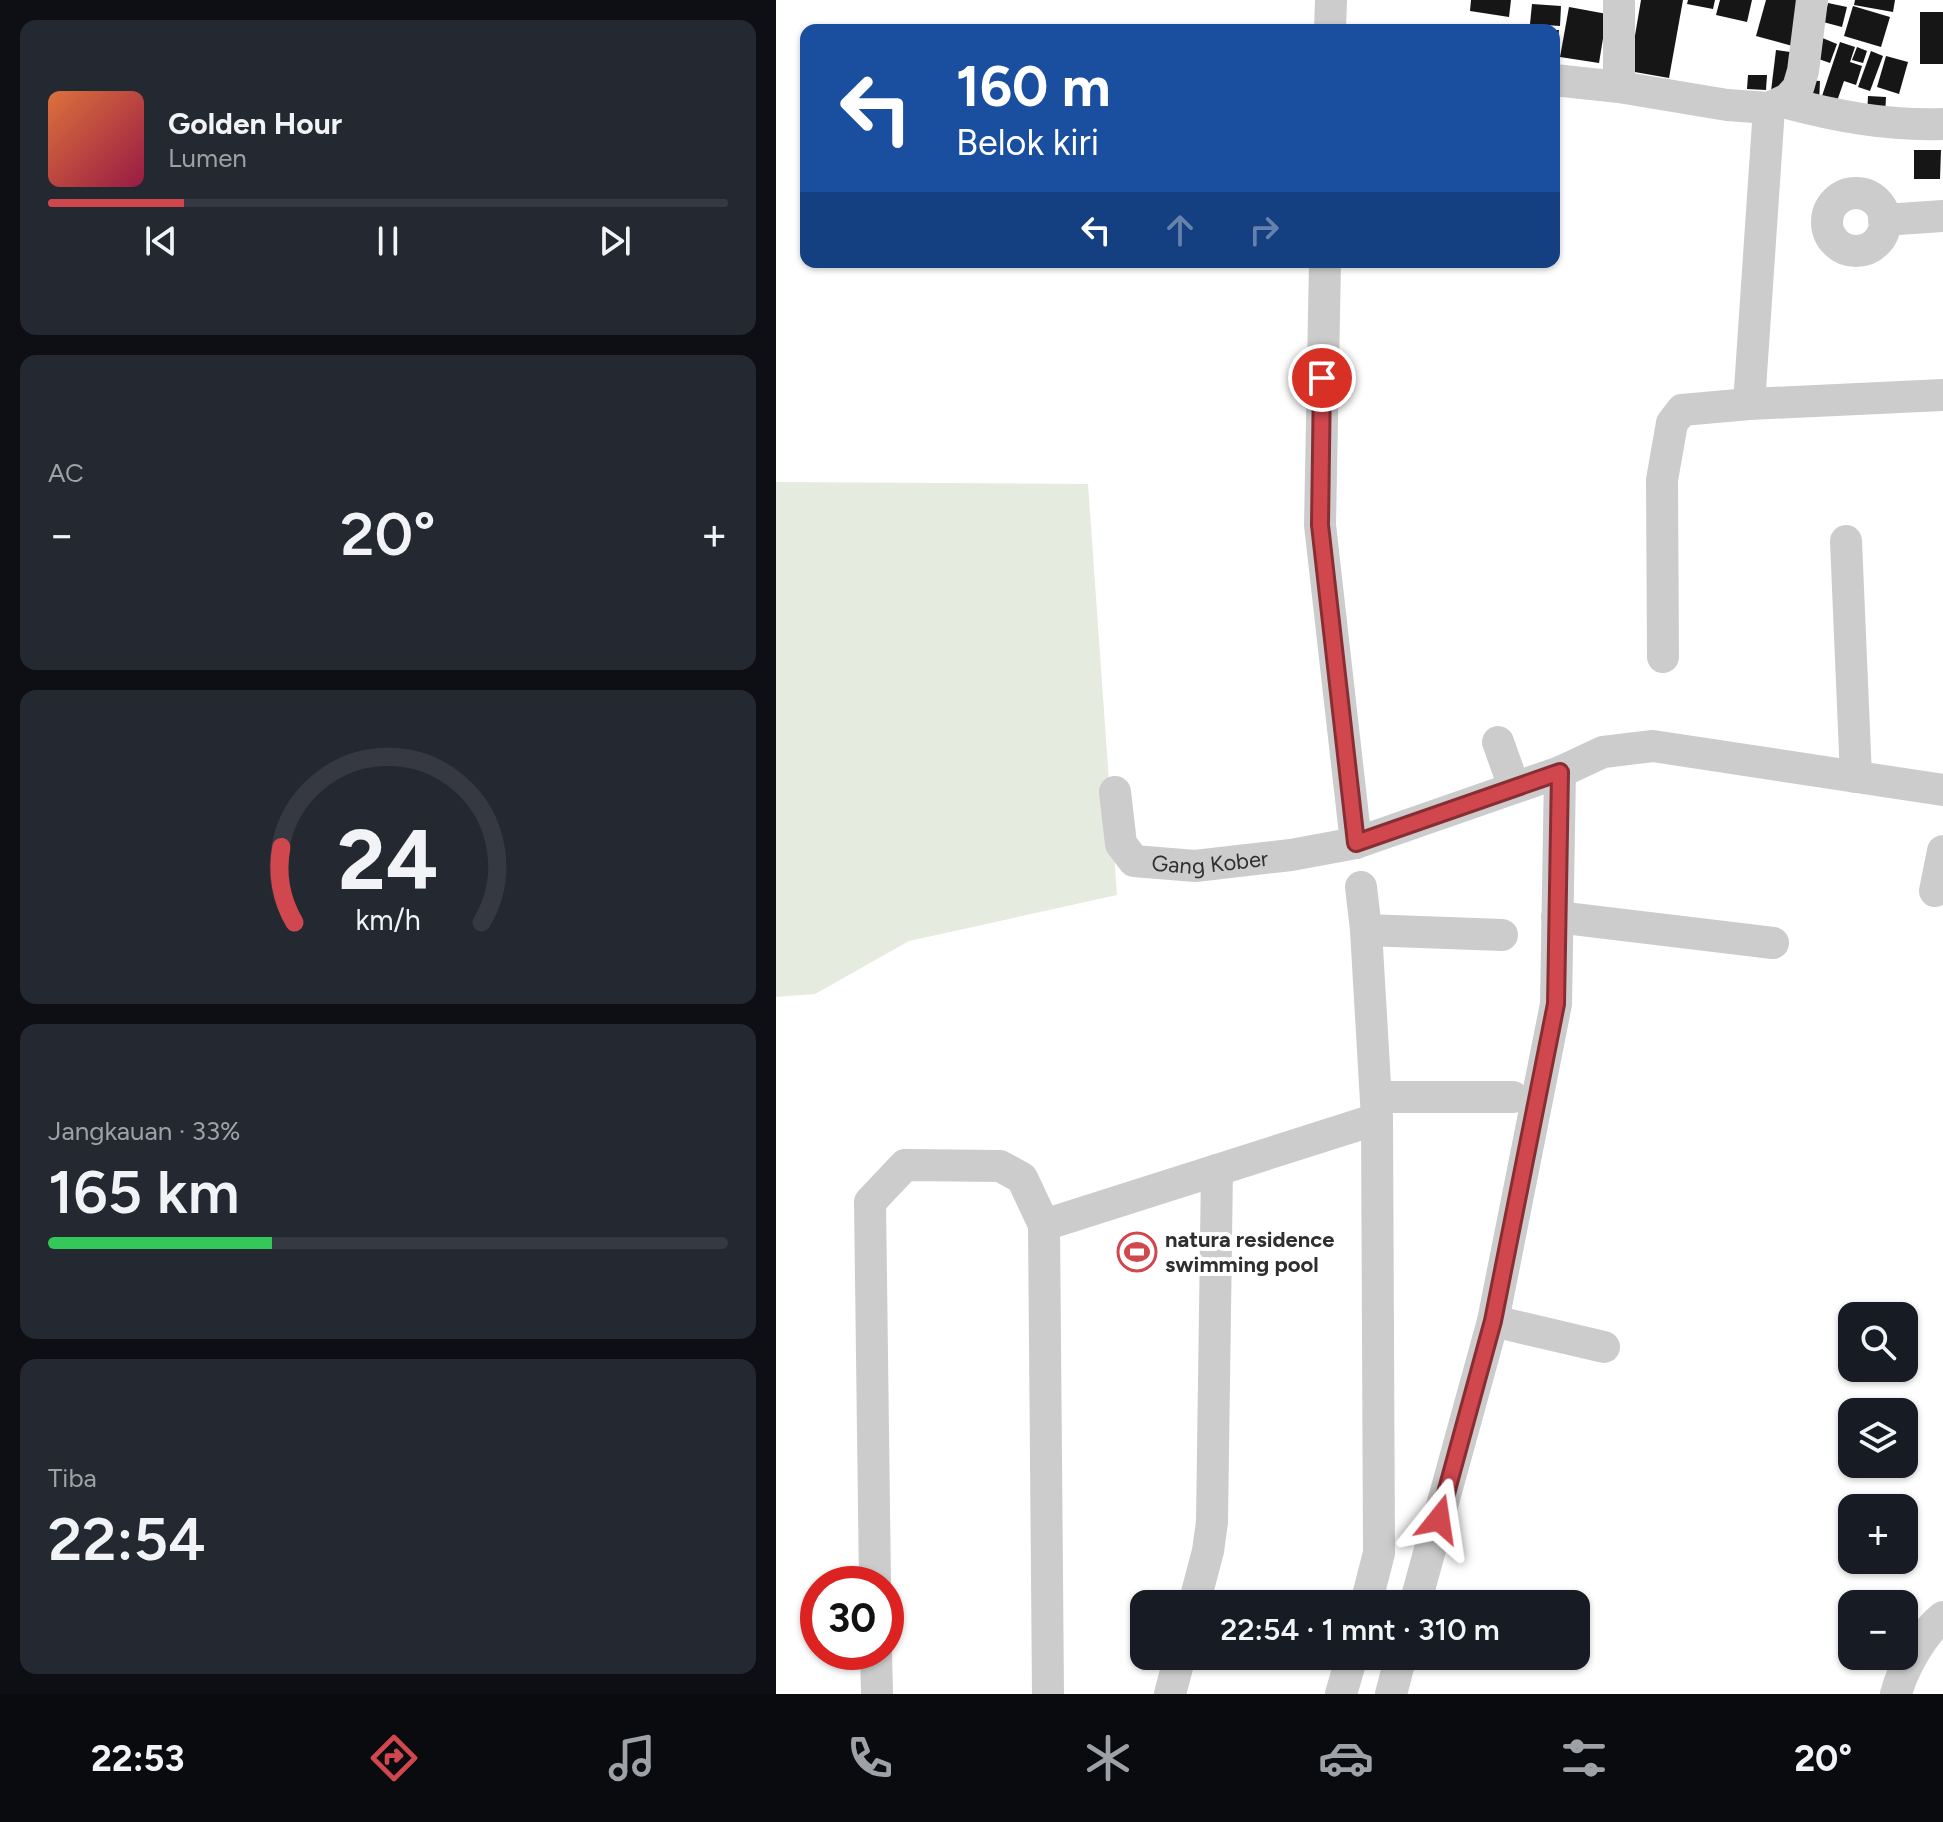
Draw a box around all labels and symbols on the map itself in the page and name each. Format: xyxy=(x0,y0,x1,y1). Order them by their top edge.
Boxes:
pin xyxy=(1288,344,1356,412)
street label: Gang Kober xyxy=(1151,845,1270,880)
place label: natura residence swimming pool xyxy=(1165,1226,1334,1278)
sports icon: natura residence swimming pool xyxy=(1116,1231,1158,1273)
position arrow xyxy=(1397,1477,1481,1561)
speed limit sign: 30 xyxy=(800,1566,904,1670)

